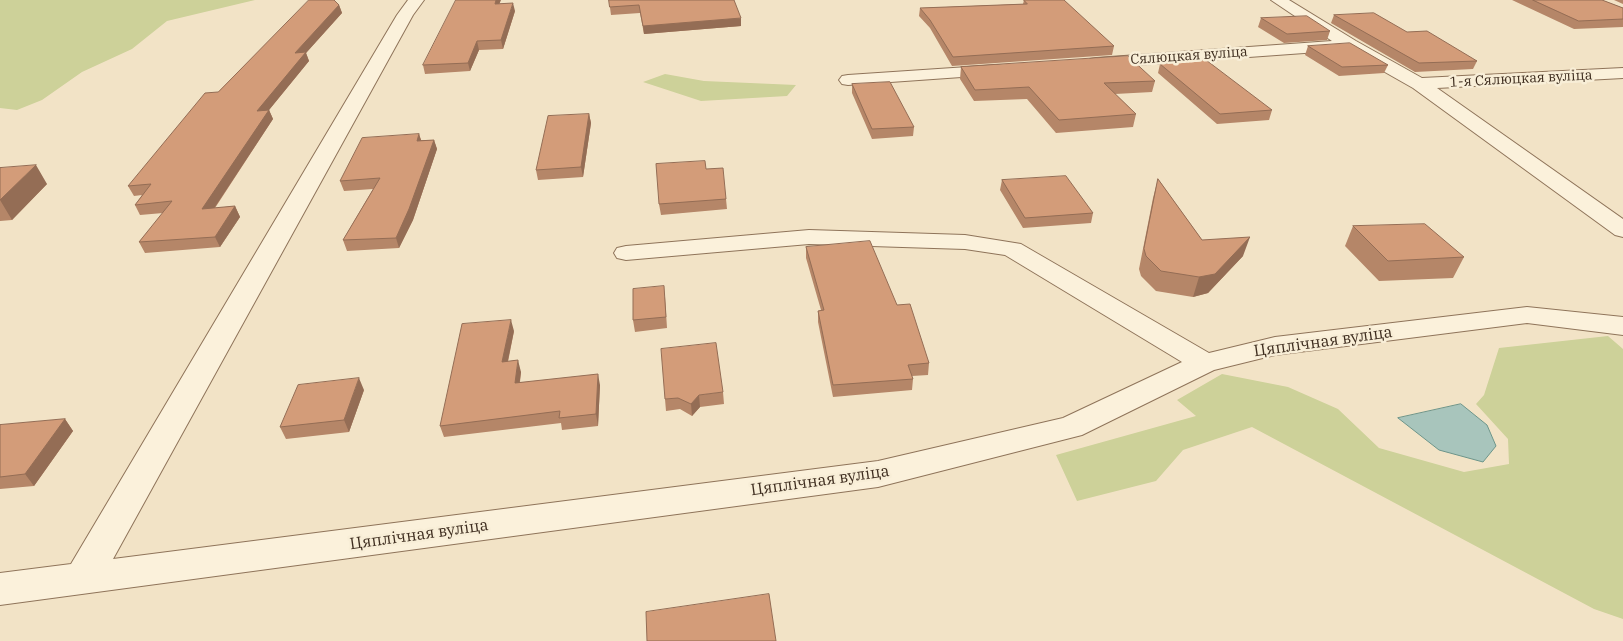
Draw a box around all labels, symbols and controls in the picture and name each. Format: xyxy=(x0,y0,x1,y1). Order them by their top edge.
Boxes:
street label: Сялюцкая вуліца xyxy=(1130,44,1248,68)
street label: 1-я Сялюцкая вуліца xyxy=(1449,67,1593,91)
street label: Цяплічная вуліца xyxy=(1252,323,1394,361)
street label: Цяплічная вуліца xyxy=(749,462,891,500)
street label: Цяплічная вуліца xyxy=(348,516,490,554)

